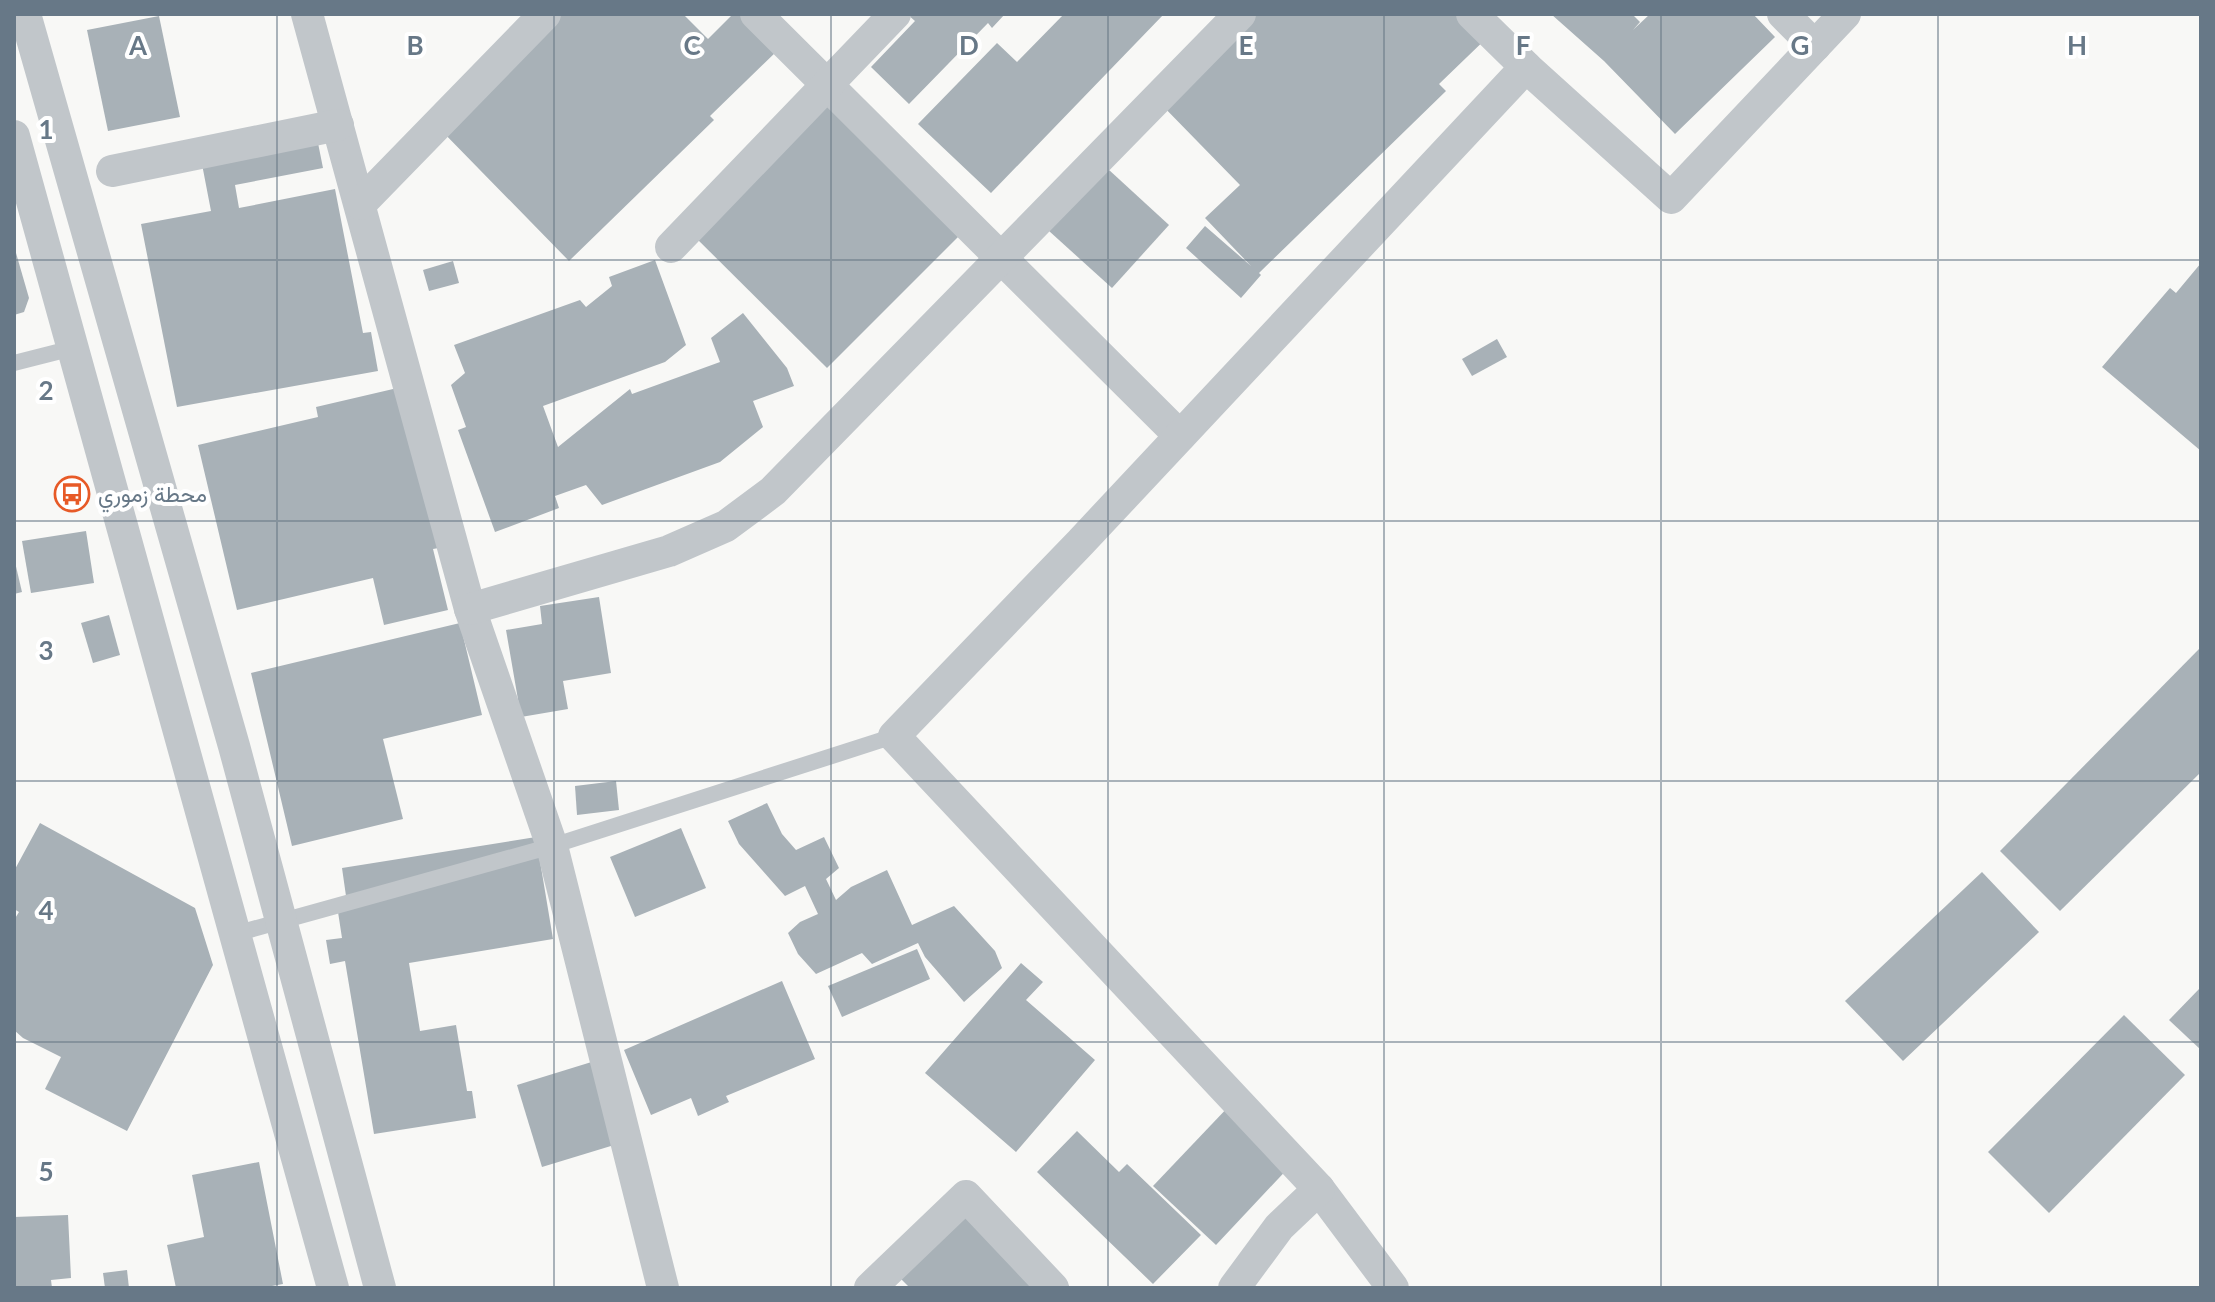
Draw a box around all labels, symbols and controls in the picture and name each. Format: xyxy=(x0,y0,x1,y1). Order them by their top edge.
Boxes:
text: A xyxy=(128,29,148,61)
text: B xyxy=(406,29,424,61)
text: C xyxy=(683,29,701,61)
text: D xyxy=(959,29,979,61)
text: E xyxy=(1239,29,1253,61)
text: F xyxy=(1516,29,1530,61)
text: G xyxy=(1791,29,1809,61)
text: H xyxy=(2067,29,2087,61)
text: 1 xyxy=(38,113,54,145)
text: 2 xyxy=(38,374,54,406)
bus stop icon: محطة زموري xyxy=(53,475,91,513)
place label: محطة زموري xyxy=(98,480,207,513)
text: 3 xyxy=(38,634,54,666)
text: 4 xyxy=(38,894,54,926)
text: 5 xyxy=(38,1155,54,1187)

